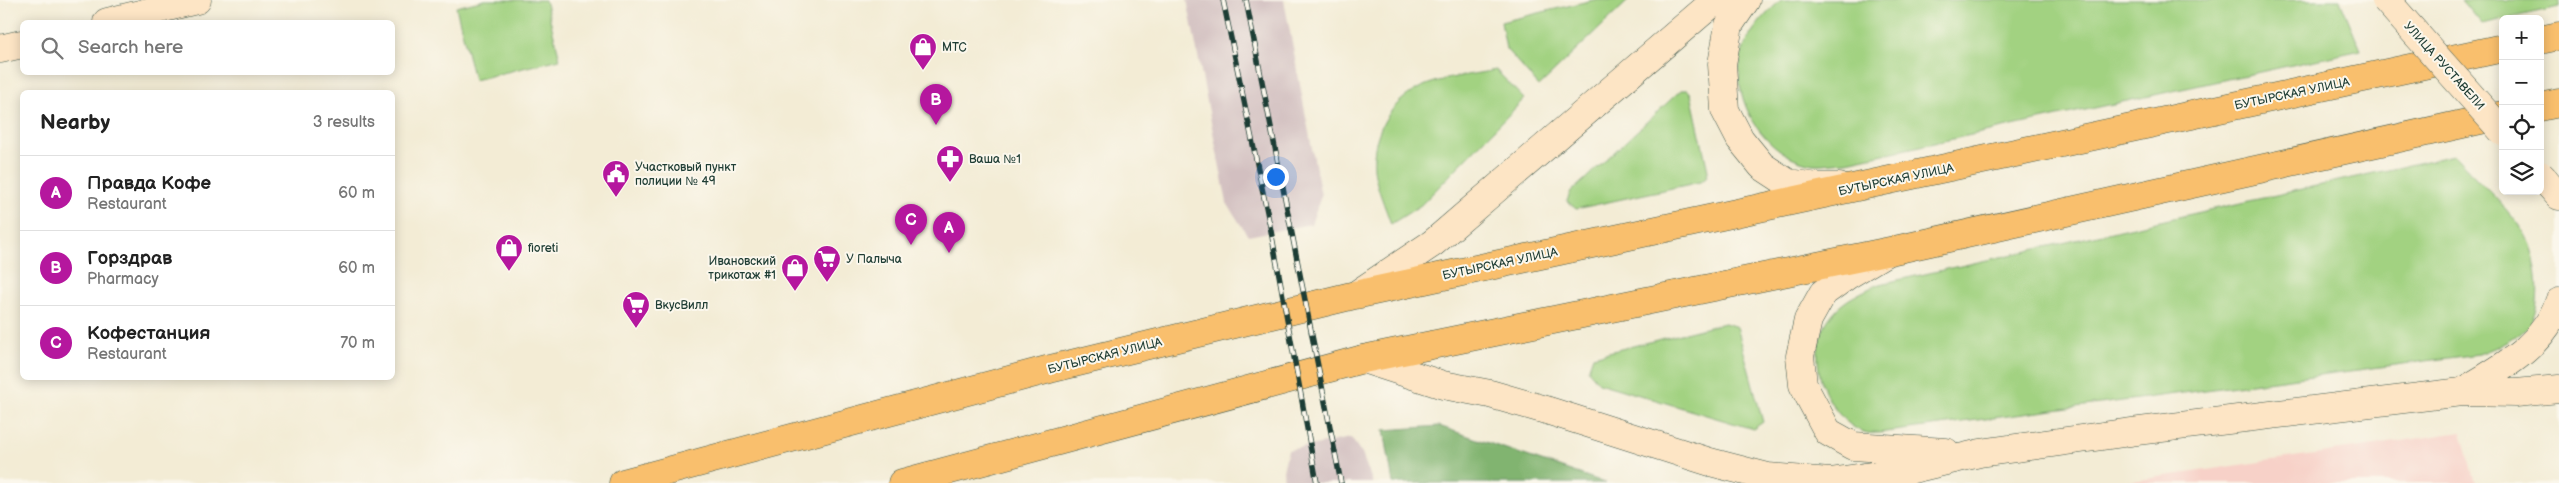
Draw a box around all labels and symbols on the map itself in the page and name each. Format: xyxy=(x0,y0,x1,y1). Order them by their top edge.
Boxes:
street label: УЛИЦА РУСТАВЕЛИ xyxy=(2400,19,2488,113)
shop icon: МТС xyxy=(908,32,938,71)
place label: МТС xyxy=(942,40,967,55)
street label: БУТЫРСКАЯ УЛИЦА xyxy=(2233,74,2352,114)
pin: B xyxy=(920,84,952,125)
pharmacy icon: Ваша №1 xyxy=(935,144,965,183)
place label: Ваша №1 xyxy=(969,152,1021,167)
public building icon: Участковый пункт полиции № 49 xyxy=(601,159,631,198)
place label: Участковый пункт полиции № 49 xyxy=(635,160,737,189)
street label: БУТЫРСКАЯ УЛИЦА xyxy=(1837,160,1956,200)
your location xyxy=(1263,164,1289,190)
pin: C xyxy=(895,204,927,245)
pin: A xyxy=(933,212,965,253)
shop icon: fioreti xyxy=(494,233,524,272)
place label: fioreti xyxy=(528,241,559,256)
supermarket icon: У Палыча xyxy=(812,244,842,283)
street label: БУТЫРСКАЯ УЛИЦА xyxy=(1441,244,1560,284)
place label: У Палыча xyxy=(846,252,902,267)
shop icon: Ивановский трикотаж #1 xyxy=(780,253,810,292)
place label: Ивановский трикотаж #1 xyxy=(708,254,776,283)
supermarket icon: ВкусВилл xyxy=(621,290,651,329)
place label: ВкусВилл xyxy=(655,298,709,313)
street label: БУТЫРСКАЯ УЛИЦА xyxy=(1046,334,1164,377)

